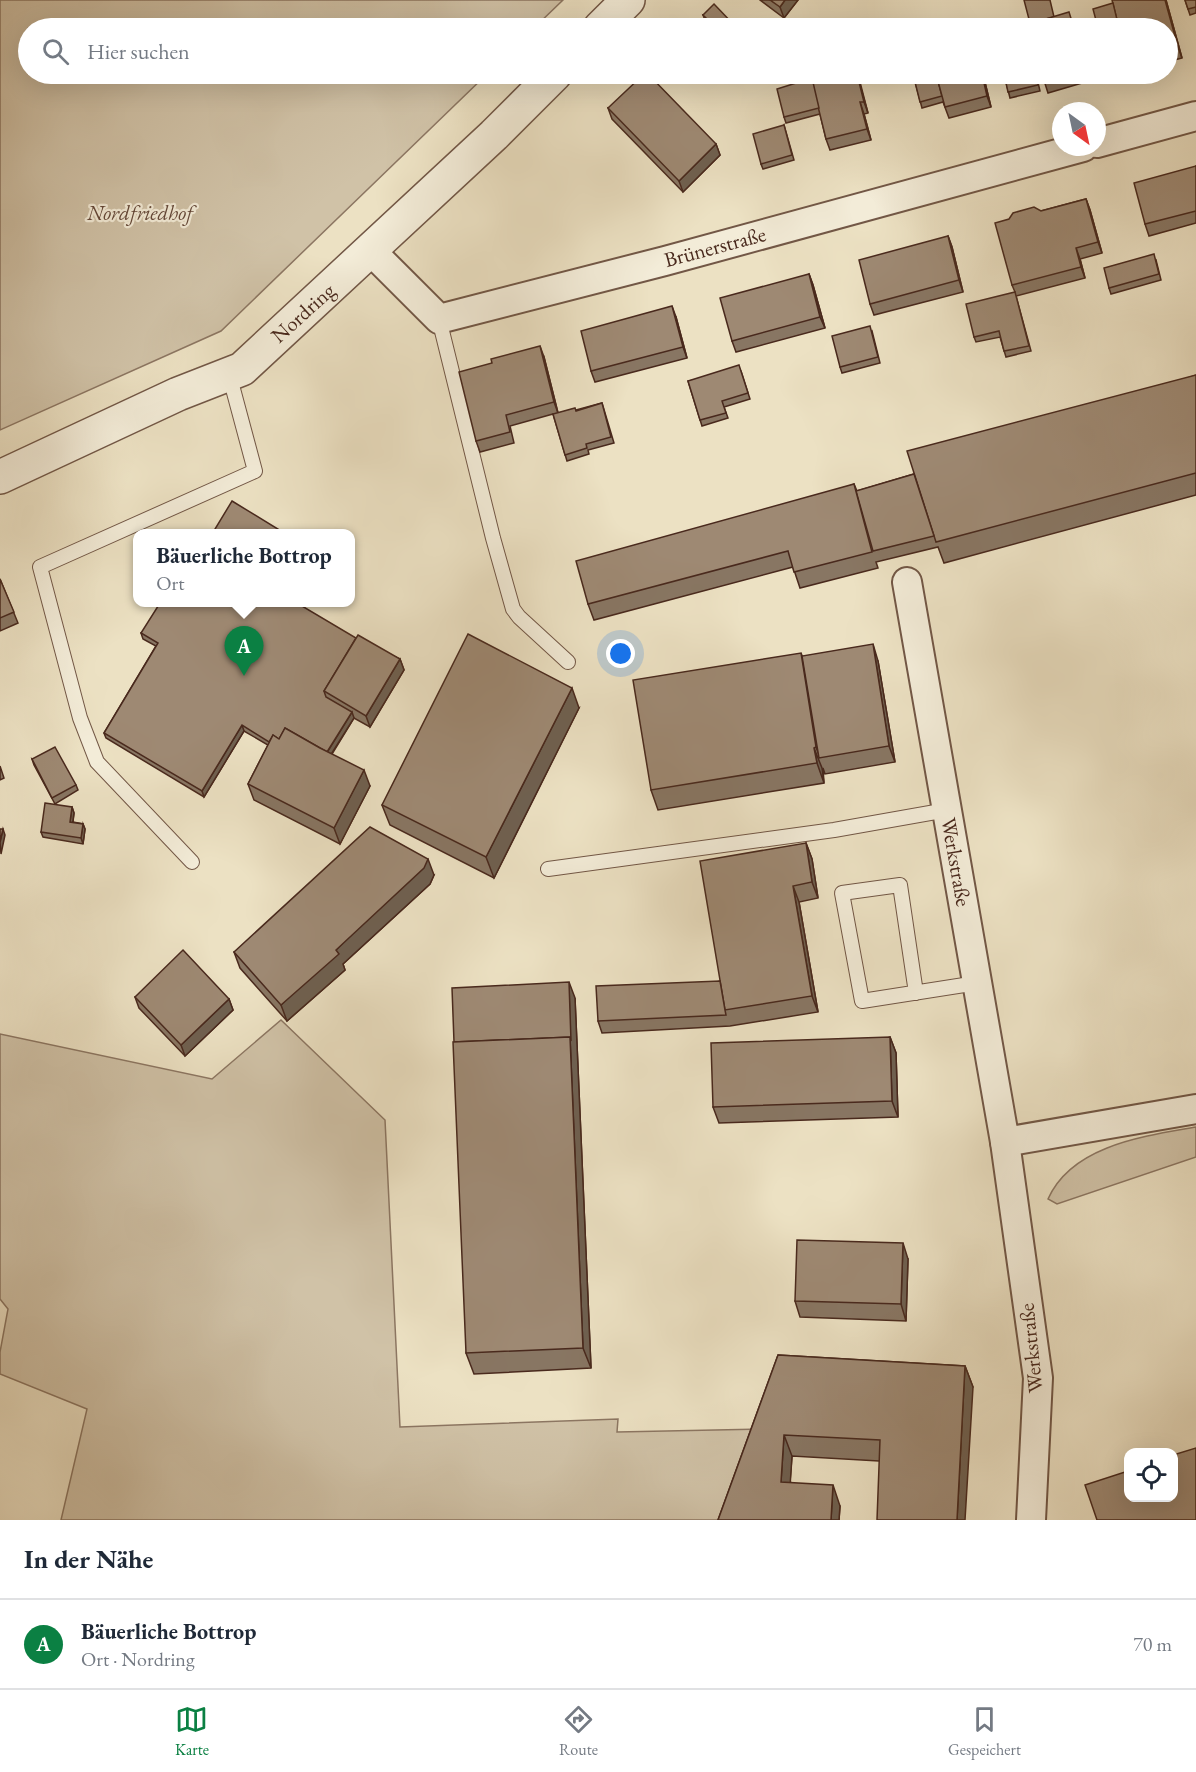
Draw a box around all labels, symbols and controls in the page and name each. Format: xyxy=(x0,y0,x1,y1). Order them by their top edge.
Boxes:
search box xyxy=(18,18,1178,84)
icon: search xyxy=(39,35,72,68)
text: Hier suchen xyxy=(87,37,190,66)
north arrow xyxy=(1052,102,1106,156)
park label: Nordfriedhof xyxy=(86,199,197,226)
street label: Brünerstraße xyxy=(661,220,769,273)
street label: Nordring xyxy=(265,276,341,348)
popup xyxy=(133,529,355,607)
text: Bäuerliche Bottrop xyxy=(156,541,332,570)
text: Ort xyxy=(156,570,185,596)
pin: A xyxy=(224,626,264,676)
your location xyxy=(606,639,635,668)
street label: Werkstraße xyxy=(935,815,978,908)
street label: Werkstraße xyxy=(1012,1302,1049,1394)
map controls xyxy=(1124,1448,1178,1502)
button: locate xyxy=(1124,1448,1178,1502)
text: In der Nähe xyxy=(24,1542,153,1576)
text: Bäuerliche Bottrop xyxy=(81,1617,256,1646)
text: A xyxy=(36,1631,51,1657)
text: 70 m xyxy=(1133,1631,1172,1657)
text: Ort · Nordring xyxy=(81,1646,195,1672)
tab: Karte xyxy=(175,1703,209,1760)
tab: Route xyxy=(559,1703,598,1760)
tab: Gespeichert xyxy=(948,1703,1021,1760)

